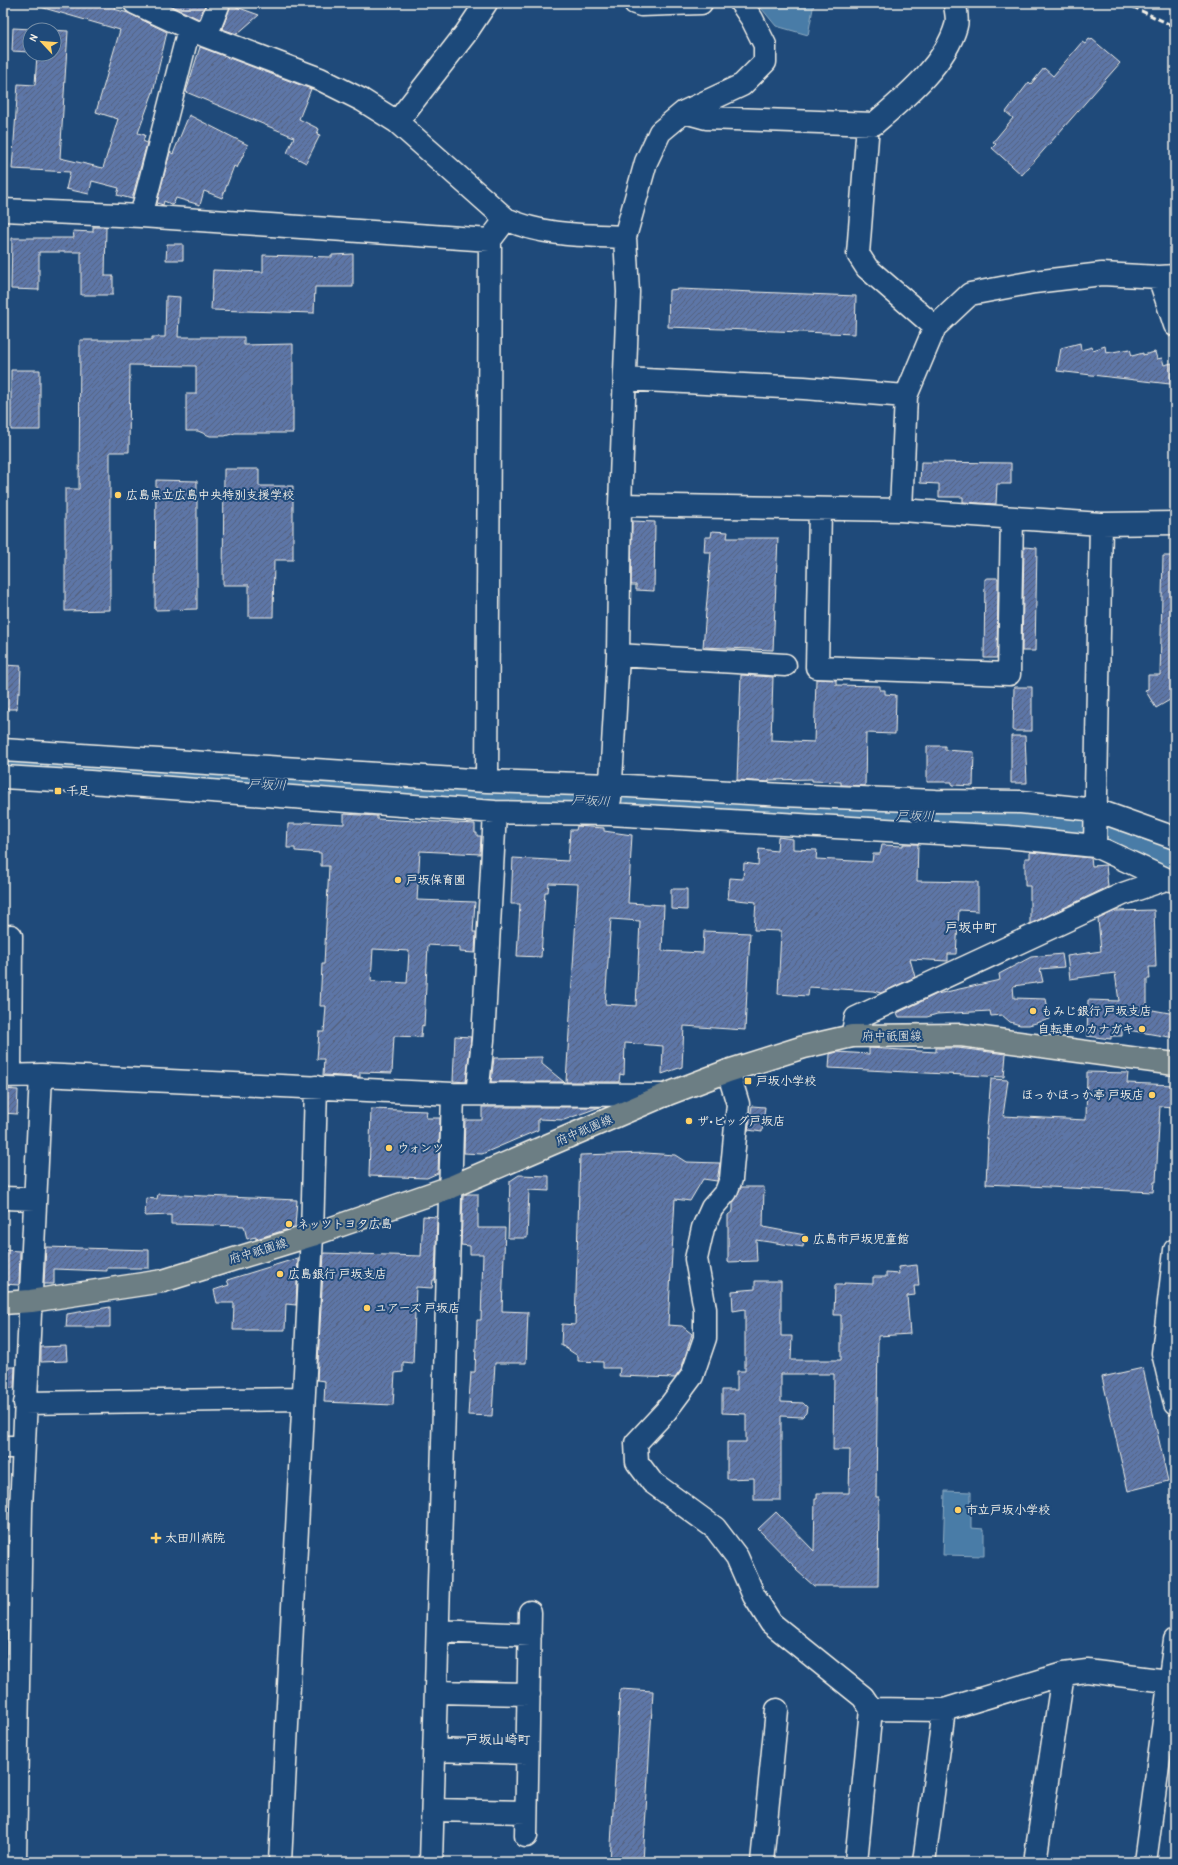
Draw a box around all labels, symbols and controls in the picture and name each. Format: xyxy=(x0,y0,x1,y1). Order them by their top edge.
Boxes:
north arrow xyxy=(22,22,62,62)
text: N xyxy=(25,32,41,43)
place label: 広島県立広島中央特別支援学校 xyxy=(126,486,294,503)
marker: 広島県立広島中央特別支援学校 xyxy=(113,490,123,500)
water label: 戸坂川 xyxy=(247,774,287,794)
place label: 千足 xyxy=(66,782,90,799)
marker: 千足 xyxy=(53,786,63,796)
water label: 戸坂川 xyxy=(571,790,611,810)
water label: 戸坂川 xyxy=(895,806,935,824)
place label: 戸坂保育園 xyxy=(406,871,466,888)
marker: 戸坂保育園 xyxy=(393,875,403,885)
district label: 戸坂中町 xyxy=(945,918,997,936)
place label: もみじ銀行 戸坂支店 xyxy=(1041,1002,1152,1019)
marker: もみじ銀行 戸坂支店 xyxy=(1028,1006,1038,1016)
place label: 自転車のカナガキ xyxy=(1038,1020,1134,1037)
marker: 自転車のカナガキ xyxy=(1137,1024,1147,1034)
street label: 府中祇園線 xyxy=(862,1027,922,1044)
place label: 戸坂小学校 xyxy=(756,1072,816,1089)
marker: 戸坂小学校 xyxy=(743,1076,753,1086)
place label: ほっかほっか亭 戸坂店 xyxy=(1021,1086,1144,1103)
marker: ほっかほっか亭 戸坂店 xyxy=(1147,1090,1157,1100)
street label: 府中祇園線 xyxy=(553,1110,615,1149)
place label: ザ•ビッグ戸坂店 xyxy=(697,1112,785,1129)
marker: ザ•ビッグ戸坂店 xyxy=(684,1116,694,1126)
place label: ウォンツ xyxy=(397,1139,444,1156)
marker: ウォンツ xyxy=(384,1143,394,1153)
place label: ネッツトヨタ広島 xyxy=(297,1215,393,1232)
marker: ネッツトヨタ広島 xyxy=(284,1219,294,1229)
place label: 広島市戸坂児童館 xyxy=(813,1230,909,1247)
street label: 府中祇園線 xyxy=(227,1234,289,1267)
marker: 広島市戸坂児童館 xyxy=(800,1234,810,1244)
place label: 広島銀行 戸坂支店 xyxy=(288,1265,387,1282)
marker: 広島銀行 戸坂支店 xyxy=(275,1269,285,1279)
place label: ユアーズ 戸坂店 xyxy=(375,1299,460,1316)
marker: ユアーズ 戸坂店 xyxy=(362,1303,372,1313)
place label: 市立戸坂小学校 xyxy=(966,1501,1050,1518)
marker: 市立戸坂小学校 xyxy=(953,1505,963,1515)
place label: 太田川病院 xyxy=(165,1529,225,1546)
marker: 太田川病院 xyxy=(150,1532,162,1544)
district label: 戸坂山崎町 xyxy=(465,1730,531,1748)

